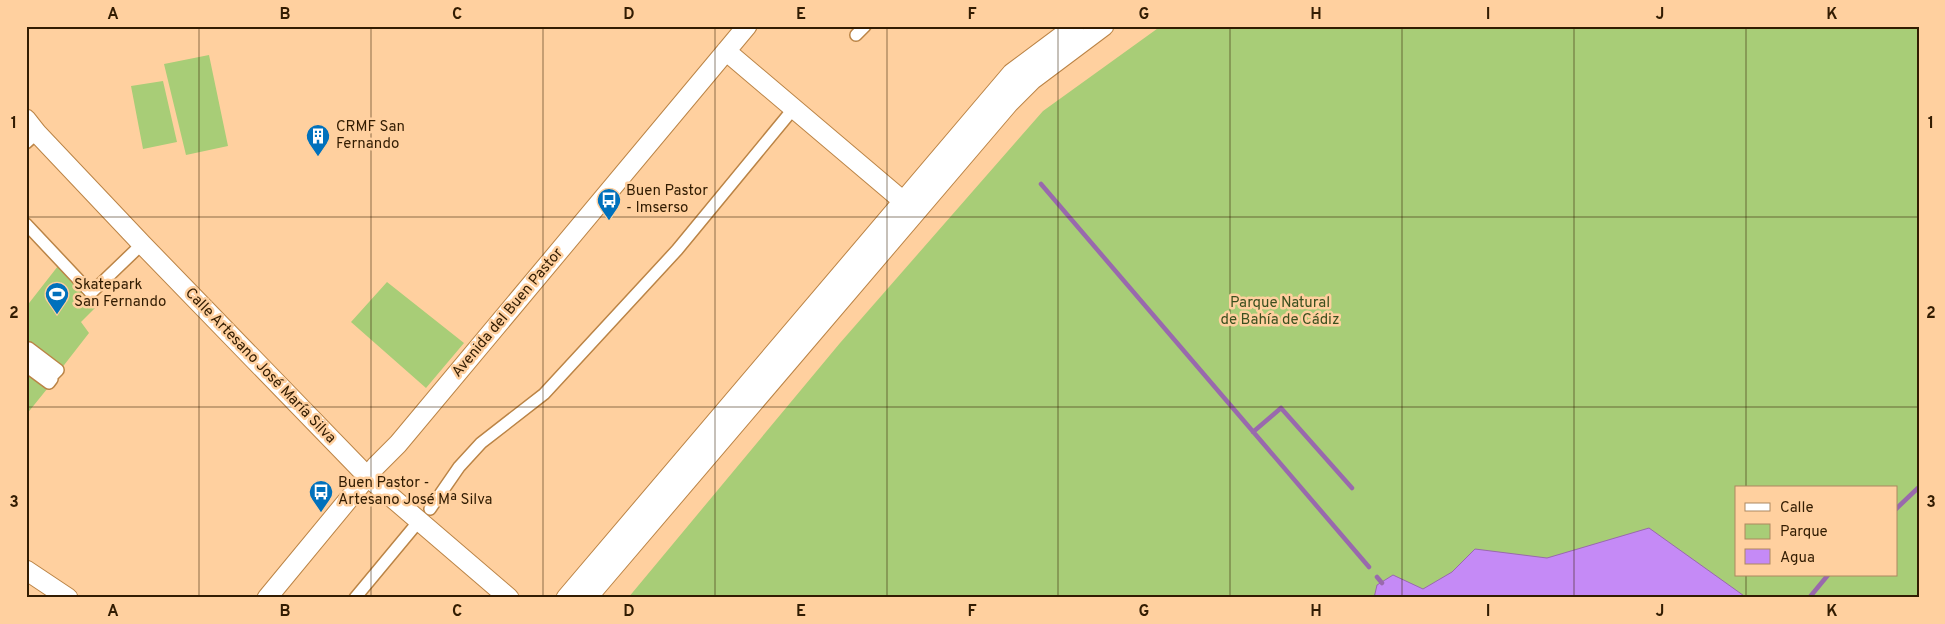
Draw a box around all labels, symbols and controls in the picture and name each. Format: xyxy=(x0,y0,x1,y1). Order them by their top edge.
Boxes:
text: A xyxy=(107,5,119,25)
text: B xyxy=(279,5,291,25)
text: C xyxy=(452,5,462,25)
text: D xyxy=(623,5,635,25)
text: E xyxy=(796,5,806,25)
text: F xyxy=(967,5,977,25)
text: G xyxy=(1139,5,1149,25)
text: H xyxy=(1310,5,1322,25)
text: I xyxy=(1486,5,1490,25)
text: J xyxy=(1656,5,1664,25)
text: K xyxy=(1826,5,1838,25)
text: 1 xyxy=(11,114,17,134)
text: 1 xyxy=(1928,114,1934,134)
place label: CRMF San Fernando xyxy=(336,118,405,154)
building icon: CRMF San Fernando xyxy=(305,123,331,157)
place label: Buen Pastor - Imserso xyxy=(626,182,708,218)
bus stop icon: Buen Pastor - Imserso xyxy=(596,187,622,221)
street label: Avenida del Buen Pastor xyxy=(448,244,568,382)
place label: Skatepark San Fernando xyxy=(74,276,166,312)
sports icon: Skatepark San Fernando xyxy=(44,281,70,315)
street label: Calle Artesano José María Silva xyxy=(180,284,340,448)
park label: Parque Natural de Bahía de Cádiz xyxy=(1221,294,1340,330)
text: 2 xyxy=(9,304,19,324)
text: 2 xyxy=(1926,304,1936,324)
place label: Buen Pastor - Artesano José Mª Silva xyxy=(338,474,492,510)
bus stop icon: Buen Pastor - Artesano José Mª Silva xyxy=(308,479,334,513)
legend xyxy=(1735,486,1898,576)
text: 3 xyxy=(9,493,19,513)
text: 3 xyxy=(1926,493,1936,513)
text: Calle xyxy=(1780,499,1814,518)
text: Parque xyxy=(1780,523,1828,542)
text: Agua xyxy=(1780,549,1815,568)
text: A xyxy=(107,602,119,622)
text: B xyxy=(279,602,291,622)
text: C xyxy=(452,602,462,622)
text: D xyxy=(623,602,635,622)
text: E xyxy=(796,602,806,622)
text: F xyxy=(967,602,977,622)
text: G xyxy=(1139,602,1149,622)
text: H xyxy=(1310,602,1322,622)
text: I xyxy=(1486,602,1490,622)
text: J xyxy=(1656,602,1664,622)
text: K xyxy=(1826,602,1838,622)

